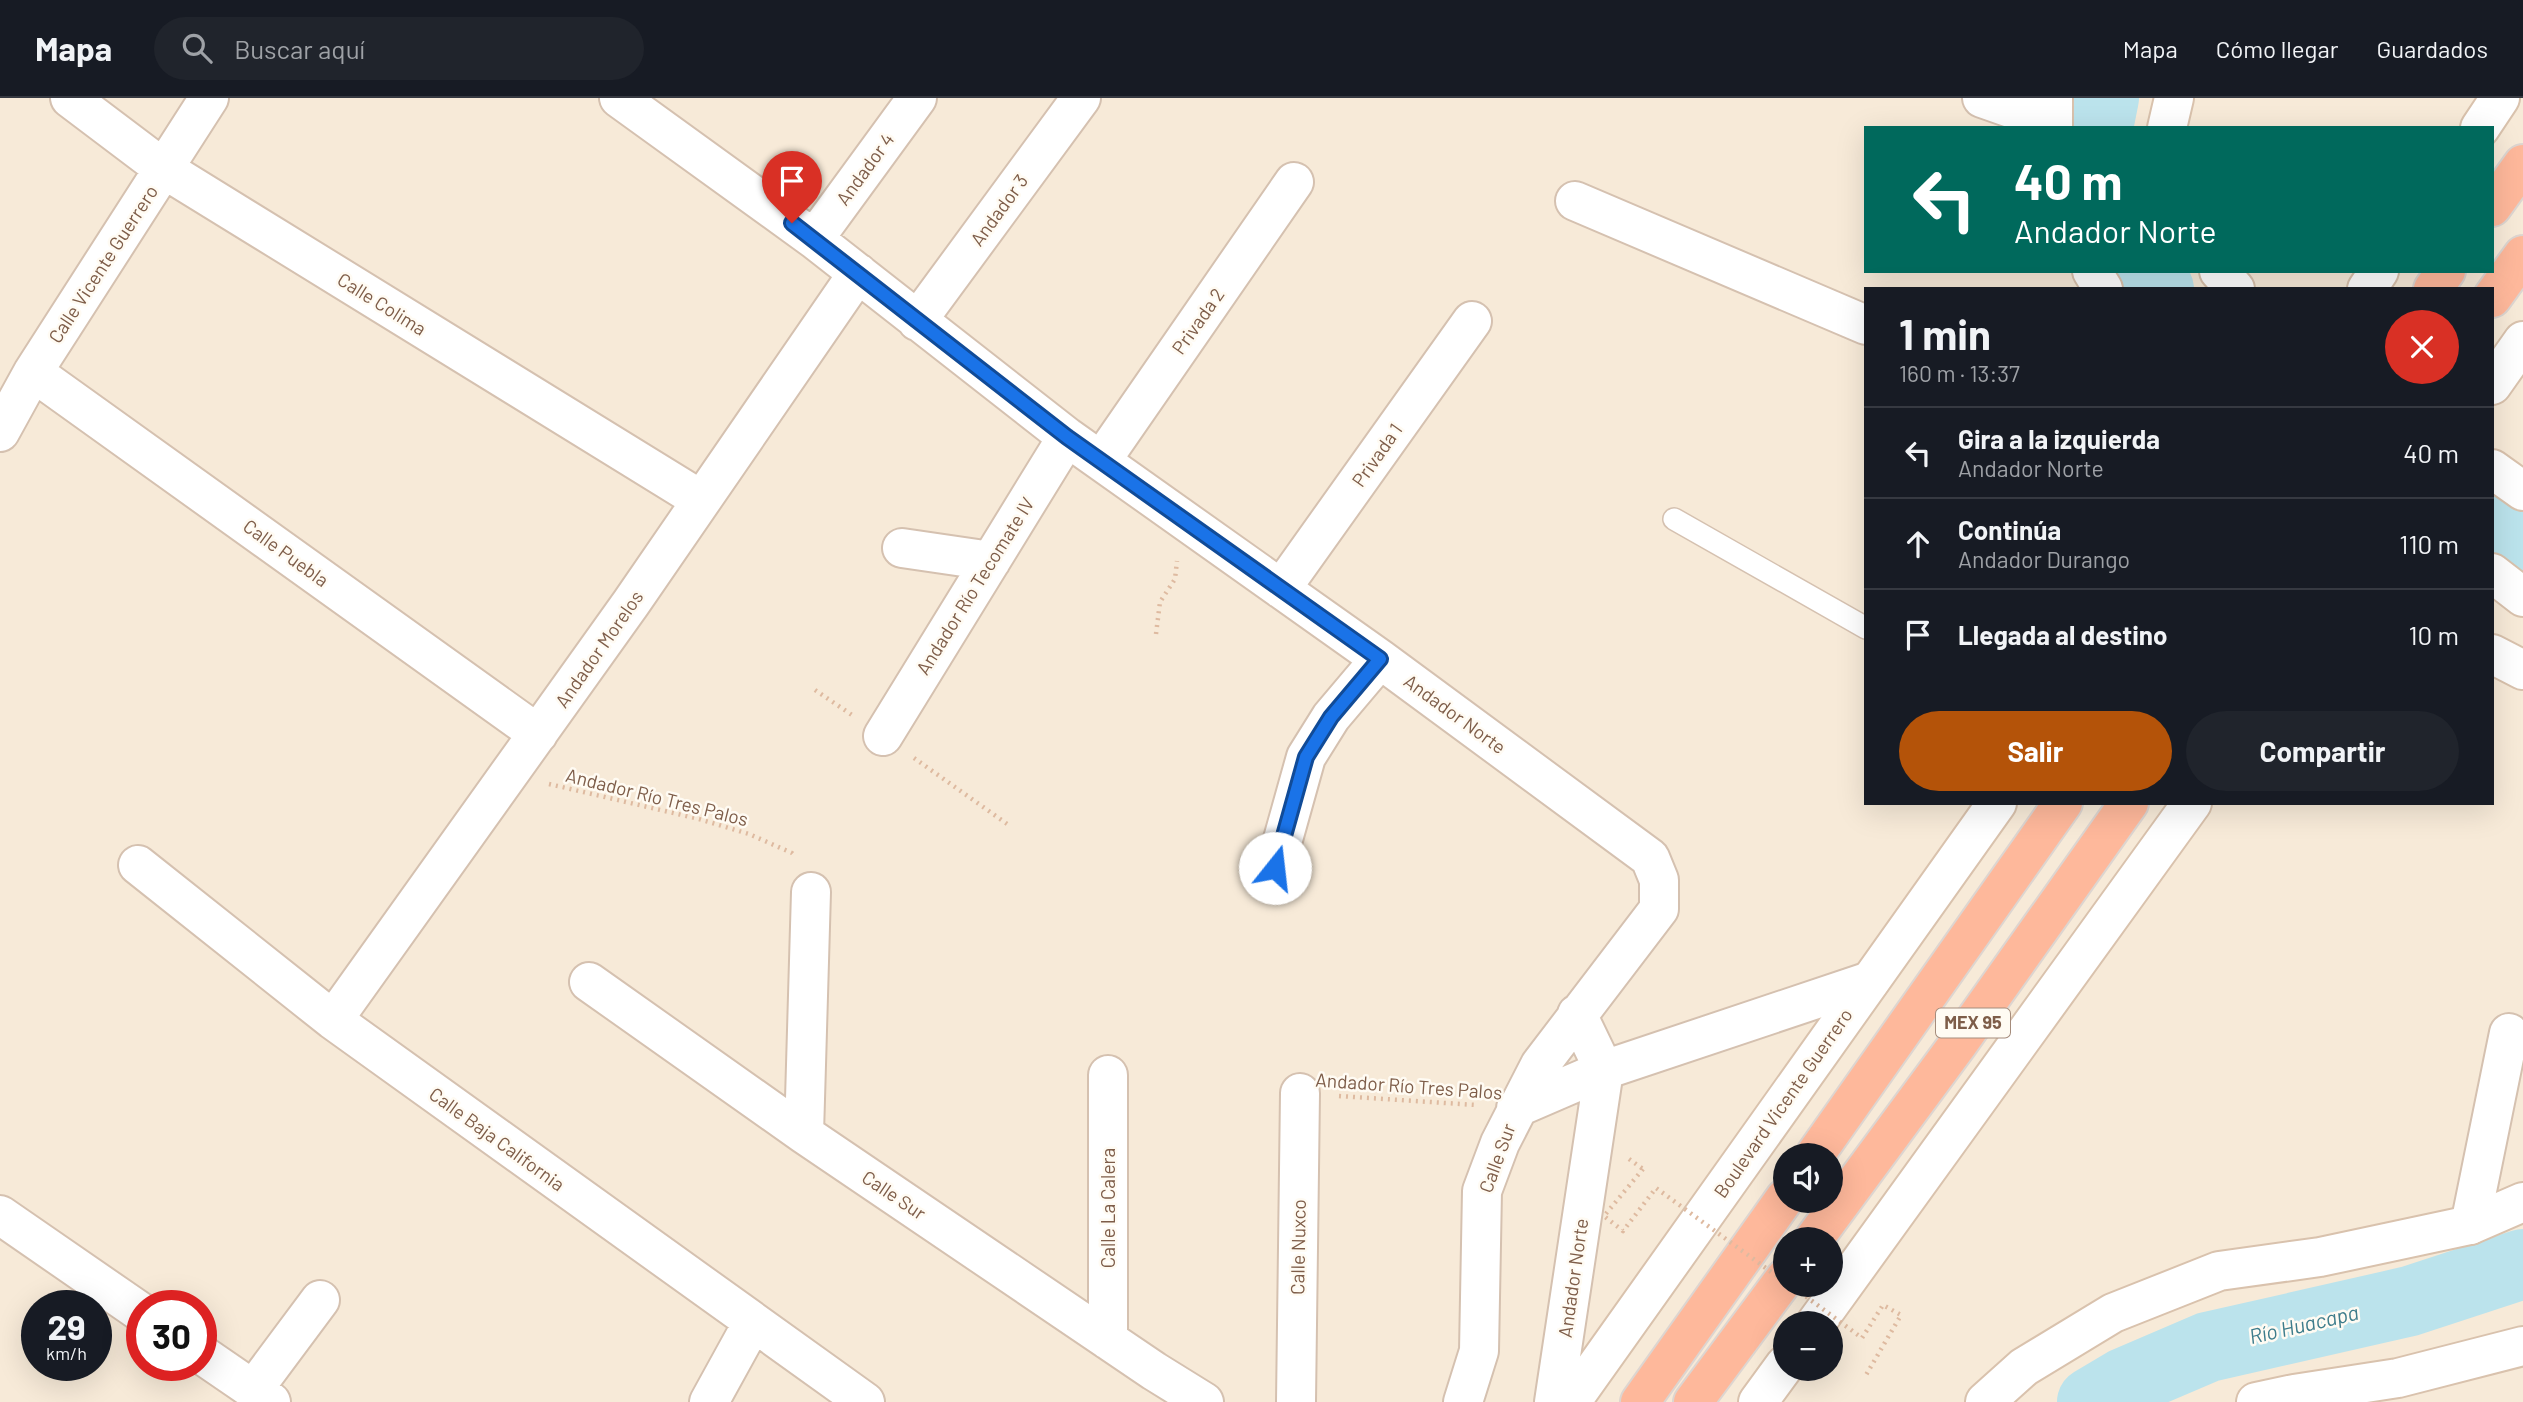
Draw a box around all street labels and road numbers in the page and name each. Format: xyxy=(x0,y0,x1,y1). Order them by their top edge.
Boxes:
street label: Andador 4 xyxy=(831,128,898,209)
street label: Andador 3 xyxy=(965,169,1032,250)
street label: Calle Vicente Guerrero xyxy=(43,180,162,347)
street label: Calle Colima xyxy=(334,267,431,340)
street label: Privada 2 xyxy=(1166,283,1229,358)
street label: Privada 1 xyxy=(1346,419,1407,491)
street label: Andador Río Tecomate IV xyxy=(911,493,1039,679)
street label: Calle Puebla xyxy=(239,514,333,591)
street label: Andador Morelos xyxy=(550,586,648,712)
street label: Andador Norte xyxy=(1400,669,1511,758)
street label: Andador Río Tres Palos xyxy=(563,763,751,830)
street label: Boulevard Vicente Guerrero xyxy=(1708,1004,1857,1202)
road number: MEX 95 xyxy=(1936,1008,2010,1038)
street label: Andador Río Tres Palos xyxy=(1315,1067,1503,1104)
street label: Calle Baja California xyxy=(425,1082,569,1195)
street label: Calle Sur xyxy=(1473,1120,1520,1196)
street label: Calle La Calera xyxy=(1096,1148,1119,1268)
street label: Calle Sur xyxy=(858,1165,931,1224)
street label: Calle Nuxco xyxy=(1285,1199,1310,1295)
street label: Andador Norte xyxy=(1553,1217,1592,1339)

